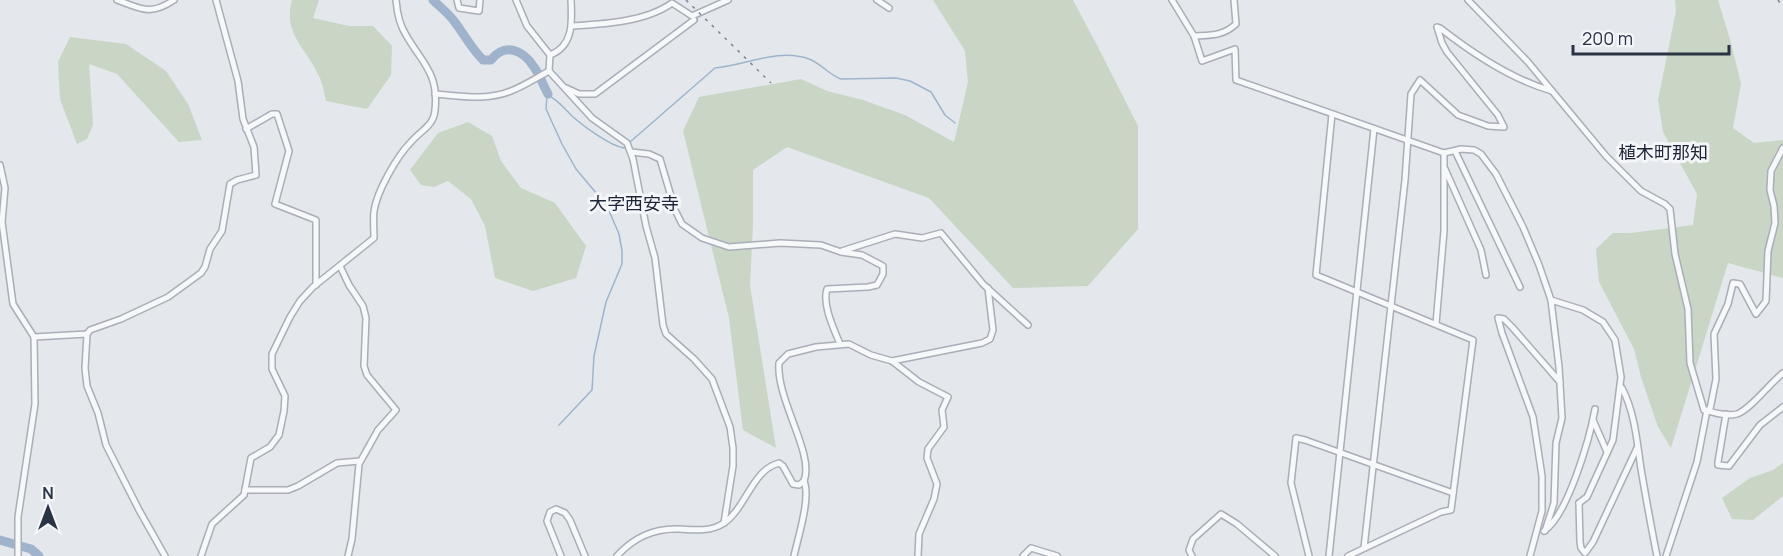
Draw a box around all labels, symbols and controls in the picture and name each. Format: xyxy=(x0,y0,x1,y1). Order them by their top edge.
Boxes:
scale bar xyxy=(1573,18,1729,56)
text: 200 m xyxy=(1582,26,1633,50)
district label: 植木町那知 xyxy=(1618,140,1708,164)
district label: 大字西安寺 xyxy=(589,191,679,215)
north arrow xyxy=(18,478,78,538)
text: N xyxy=(42,482,54,504)

